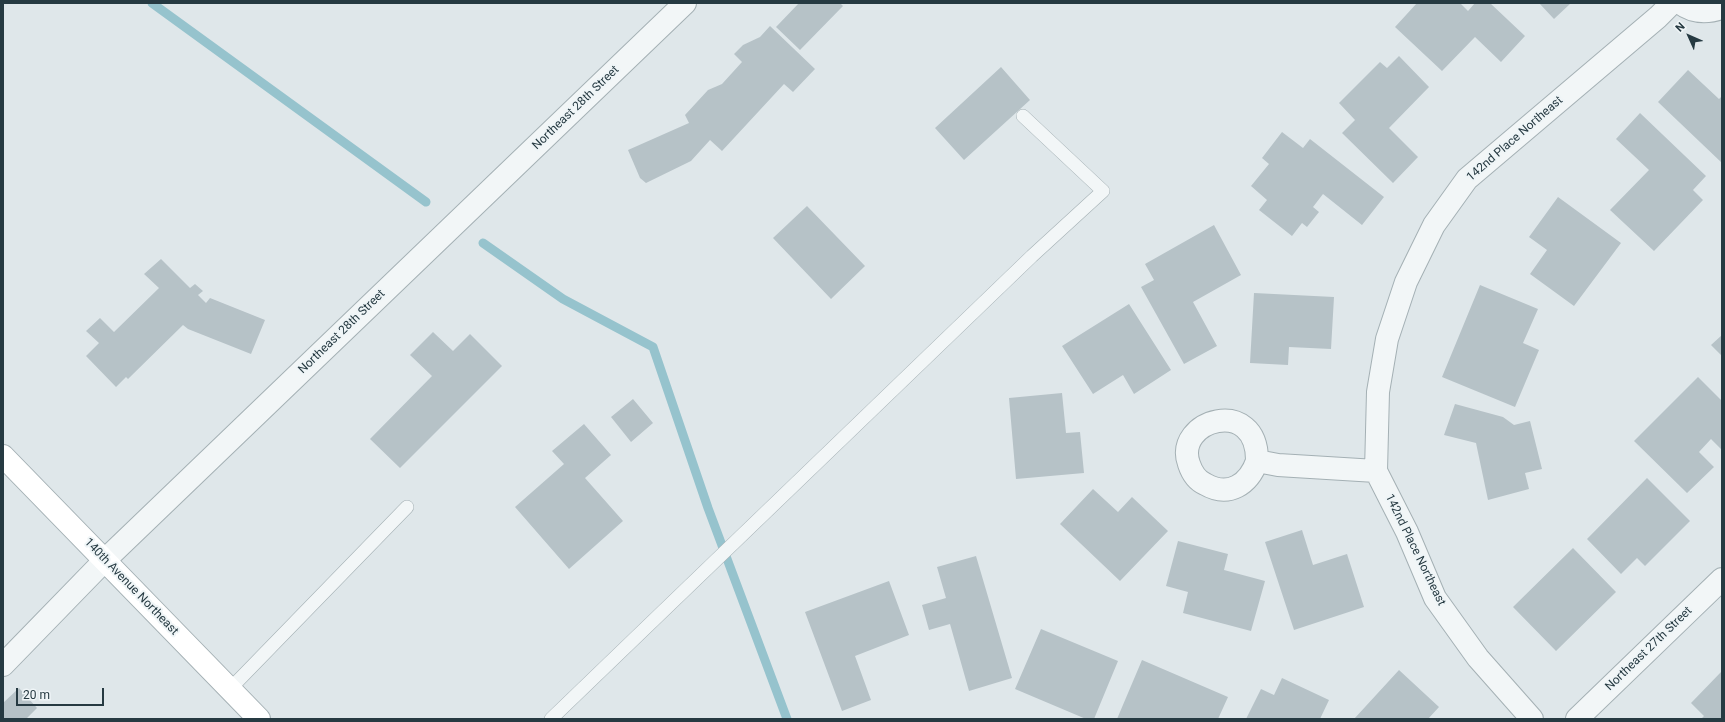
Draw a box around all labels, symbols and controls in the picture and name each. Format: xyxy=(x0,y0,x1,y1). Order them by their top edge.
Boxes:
north arrow xyxy=(1669,16,1709,56)
text: N xyxy=(1673,20,1687,35)
street label: Northeast 28th Street xyxy=(530,63,622,153)
street label: 142nd Place Northeast xyxy=(1464,93,1566,185)
street label: Northeast 28th Street xyxy=(296,287,388,377)
street label: 142nd Place Northeast xyxy=(1382,492,1448,608)
street label: 140th Avenue Northeast xyxy=(81,536,181,638)
street label: Northeast 27th Street xyxy=(1603,604,1695,694)
scale bar xyxy=(18,680,106,706)
text: 20 m xyxy=(23,688,50,702)

